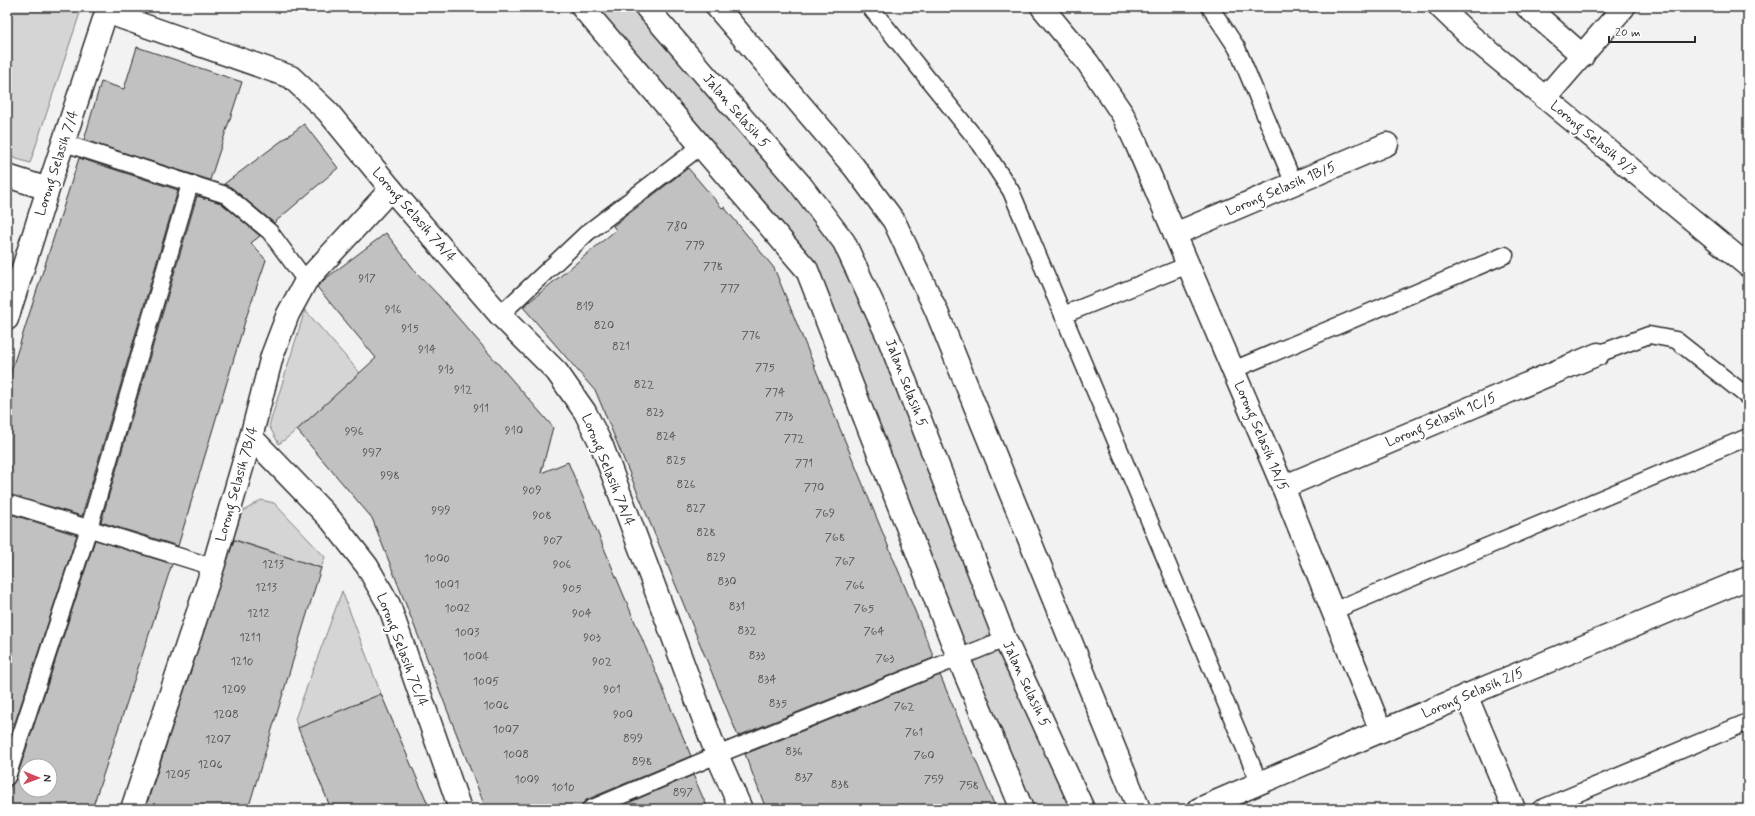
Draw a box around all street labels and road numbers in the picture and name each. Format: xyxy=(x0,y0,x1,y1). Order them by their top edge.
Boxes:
street label: Jalan Selasih 5 xyxy=(699,70,773,152)
street label: Lorong Selasih 9/3 xyxy=(1545,97,1640,181)
street label: Lorong Selasih 7/4 xyxy=(31,108,85,219)
street label: Lorong Selasih 1B/5 xyxy=(1223,158,1339,222)
street label: Lorong Selasih 7A/4 xyxy=(366,164,460,267)
street label: Jalan Selasih 5 xyxy=(881,336,931,430)
street label: Lorong Selasih 1A/5 xyxy=(1228,378,1292,494)
street label: Lorong Selasih 1C/5 xyxy=(1383,389,1500,453)
street label: Lorong Selasih 7A/4 xyxy=(575,411,639,530)
street label: Lorong Selasih 7B/4 xyxy=(212,424,264,544)
street label: Lorong Selasih 7C/4 xyxy=(370,591,432,710)
street label: Jalan Selasih 5 xyxy=(998,638,1054,730)
street label: Lorong Selasih 2/5 xyxy=(1419,663,1528,724)

